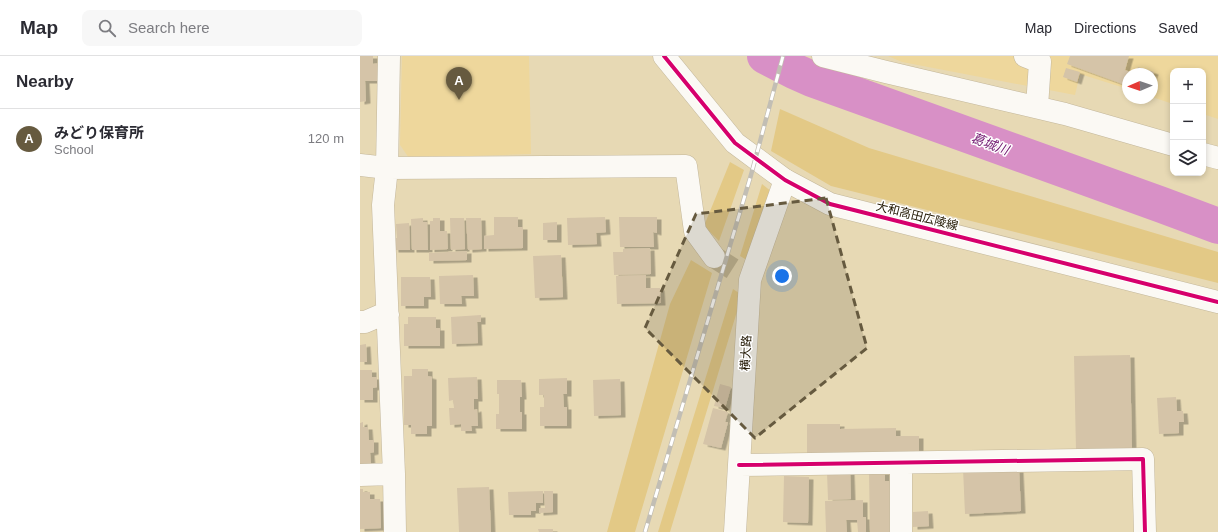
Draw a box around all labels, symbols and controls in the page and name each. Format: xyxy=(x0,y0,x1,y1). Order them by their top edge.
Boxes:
search box xyxy=(82,10,362,46)
text: Map xyxy=(20,17,58,38)
icon: search xyxy=(96,17,118,39)
text: Search here xyxy=(128,19,210,36)
text: Map xyxy=(1025,20,1052,36)
text: Directions xyxy=(1074,20,1136,36)
text: Saved xyxy=(1158,20,1198,36)
pin: A xyxy=(446,67,472,100)
north arrow xyxy=(1122,68,1158,104)
map controls xyxy=(1170,68,1206,176)
button: + xyxy=(1170,68,1206,104)
text: Nearby xyxy=(16,72,74,91)
button: − xyxy=(1170,104,1206,140)
text: みどり保育所 xyxy=(54,124,144,141)
water label: 葛城川 xyxy=(969,130,1013,158)
text: A xyxy=(24,131,34,146)
text: 120 m xyxy=(308,131,344,146)
button: layers xyxy=(1170,140,1206,176)
text: School xyxy=(54,142,94,157)
street label: 大和高田広陵線 xyxy=(875,199,959,233)
your location xyxy=(772,266,792,286)
street label: 横大路 xyxy=(738,335,754,371)

